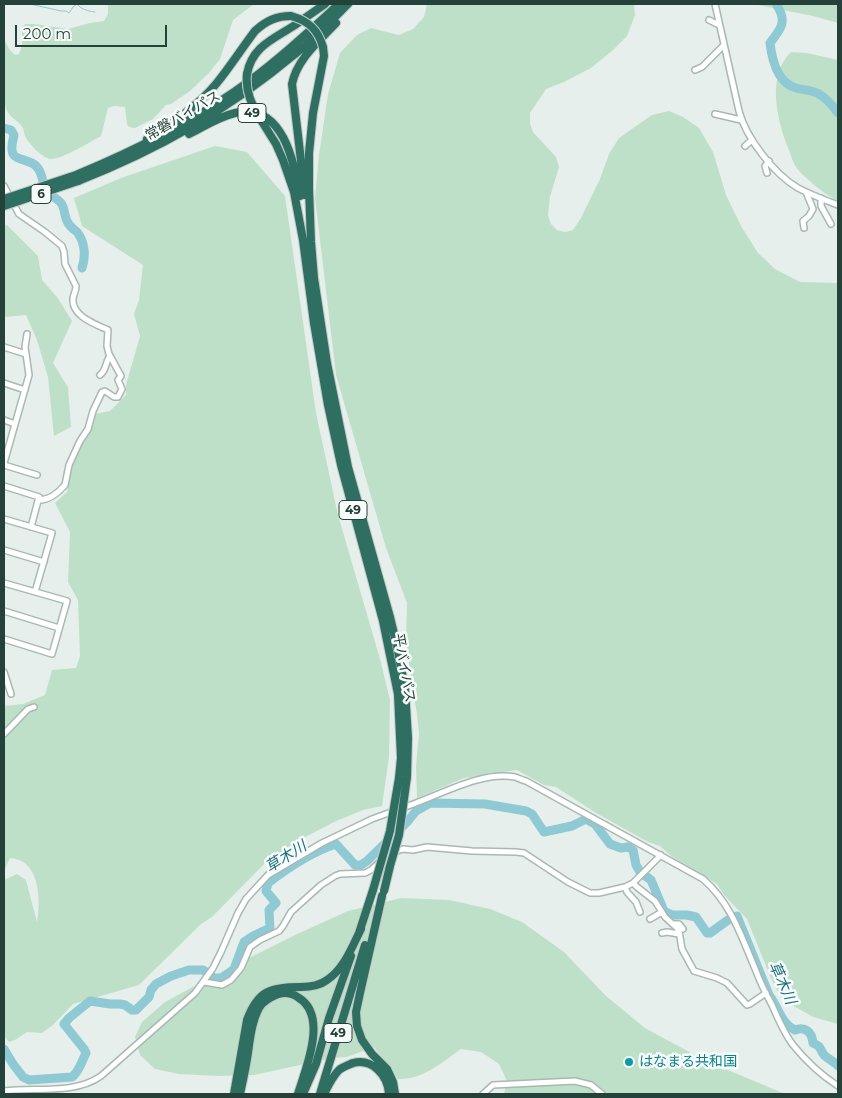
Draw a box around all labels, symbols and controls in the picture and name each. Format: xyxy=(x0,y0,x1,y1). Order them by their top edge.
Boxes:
scale bar xyxy=(18,15,170,47)
text: 200 m xyxy=(23,24,71,43)
street label: 常磐バイパス xyxy=(142,88,224,144)
road number: 49 xyxy=(238,104,266,122)
road number: 6 xyxy=(31,184,51,203)
road number: 49 xyxy=(339,500,367,520)
street label: 平バイパス xyxy=(390,632,418,704)
water label: 草木川 xyxy=(262,837,310,877)
water label: 草木川 xyxy=(765,959,799,1007)
road number: 49 xyxy=(324,1024,352,1042)
place label: はなまる共和国 xyxy=(639,1054,737,1070)
marker: はなまる共和国 xyxy=(623,1056,635,1068)

